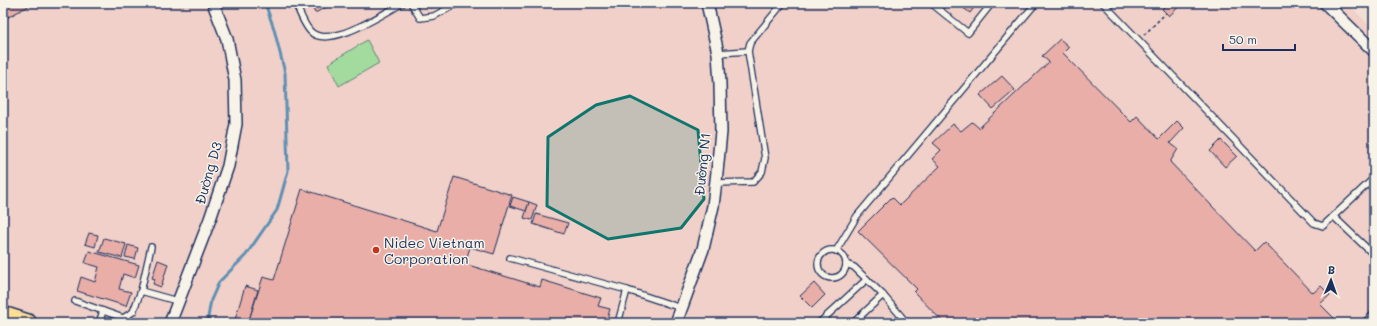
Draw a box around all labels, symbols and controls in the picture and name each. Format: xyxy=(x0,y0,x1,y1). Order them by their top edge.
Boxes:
scale bar xyxy=(1223,26,1295,52)
text: 50 m xyxy=(1229,31,1257,47)
street label: Đường N1 xyxy=(689,132,715,196)
street label: Đường D3 xyxy=(190,140,226,206)
place label: Nidec Vietnam Corporation xyxy=(384,233,485,268)
marker: Nidec Vietnam Corporation xyxy=(371,245,381,255)
north arrow xyxy=(1311,260,1351,300)
text: B xyxy=(1327,262,1335,277)

